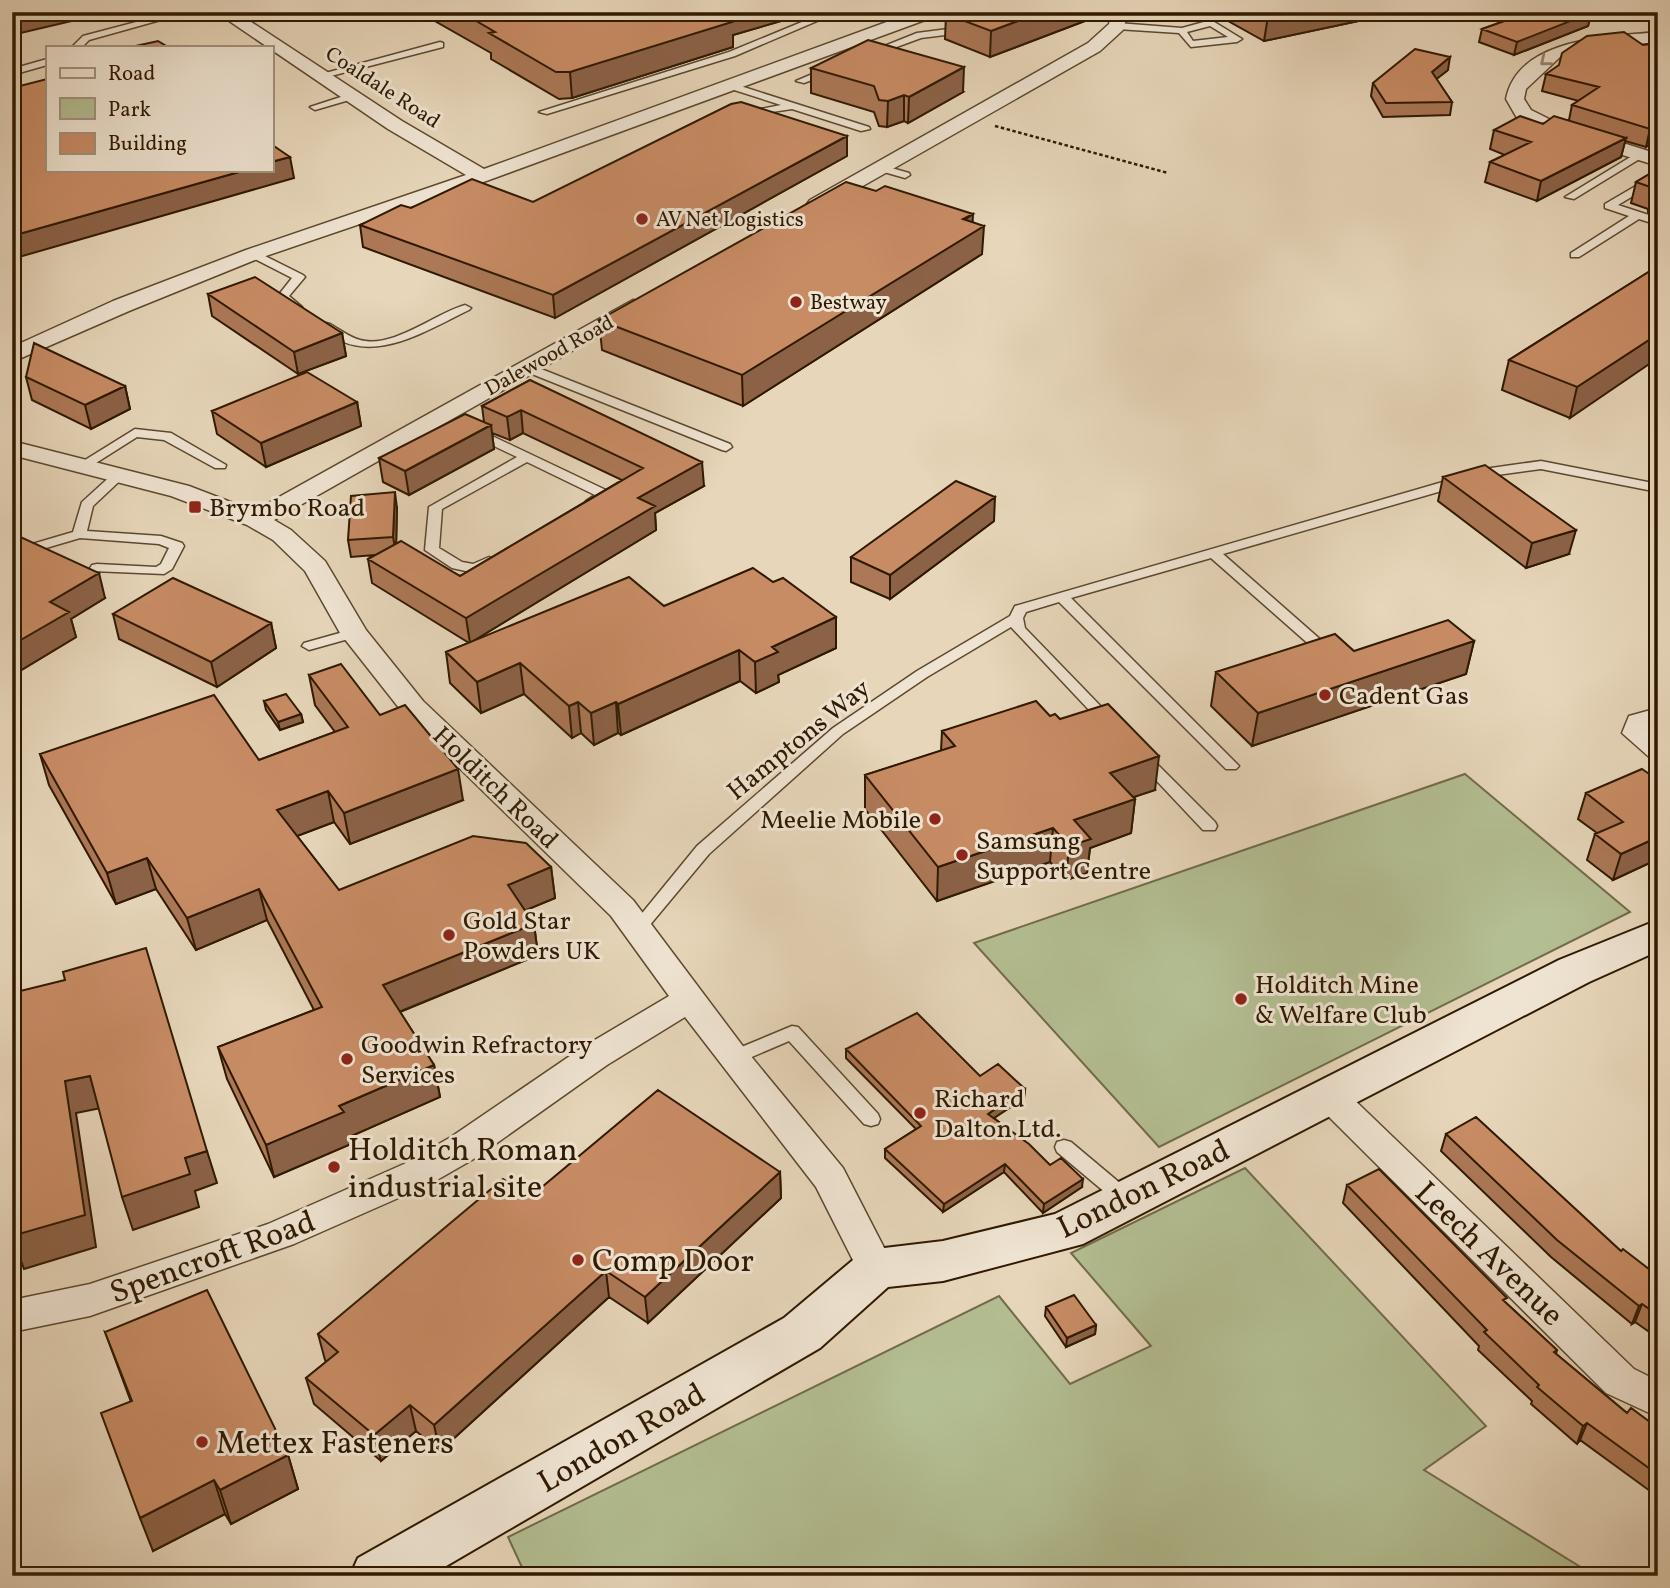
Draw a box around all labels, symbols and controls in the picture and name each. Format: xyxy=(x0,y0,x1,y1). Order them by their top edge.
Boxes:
street label: Coaldale Road xyxy=(319,40,445,136)
legend xyxy=(46,46,273,172)
one-way arrow xyxy=(1540,53,1553,65)
text: Road xyxy=(108,60,155,89)
text: Park xyxy=(108,96,151,125)
text: Building xyxy=(108,130,187,159)
place label: AV Net Logistics xyxy=(656,206,804,235)
marker: AV Net Logistics xyxy=(634,211,650,227)
place label: Bestway xyxy=(810,289,887,318)
marker: Bestway xyxy=(788,294,804,310)
street label: Dalewood Road xyxy=(480,309,620,404)
place label: Brymbo Road xyxy=(209,491,365,527)
marker: Brymbo Road xyxy=(187,499,203,515)
street label: Hamptons Way xyxy=(720,672,878,810)
place label: Cadent Gas xyxy=(1339,679,1469,715)
marker: Cadent Gas xyxy=(1317,687,1333,703)
street label: Holditch Road xyxy=(424,719,566,858)
place label: Meelie Mobile xyxy=(760,803,921,839)
marker: Meelie Mobile xyxy=(927,811,943,827)
place label: Samsung Support Centre xyxy=(976,824,1151,890)
marker: Samsung Support Centre xyxy=(954,847,970,863)
place label: Gold Star Powders UK xyxy=(463,904,601,970)
marker: Gold Star Powders UK xyxy=(441,927,457,943)
place label: Holditch Mine & Welfare Club xyxy=(1255,968,1427,1034)
marker: Holditch Mine & Welfare Club xyxy=(1233,991,1249,1007)
place label: Goodwin Refractory Services xyxy=(361,1028,593,1094)
marker: Goodwin Refractory Services xyxy=(339,1051,355,1067)
place label: Richard Dalton Ltd. xyxy=(934,1082,1061,1148)
marker: Richard Dalton Ltd. xyxy=(912,1105,928,1121)
place label: Holditch Roman industrial site xyxy=(348,1130,578,1211)
street label: London Road xyxy=(1051,1130,1238,1251)
marker: Holditch Roman industrial site xyxy=(326,1159,342,1175)
street label: Leech Avenue xyxy=(1404,1173,1572,1338)
street label: Spencroft Road xyxy=(104,1201,322,1316)
place label: Comp Door xyxy=(592,1241,754,1285)
marker: Comp Door xyxy=(570,1252,586,1268)
street label: London Road xyxy=(531,1374,714,1505)
place label: Mettex Fasteners xyxy=(216,1423,454,1467)
marker: Mettex Fasteners xyxy=(194,1434,210,1450)

